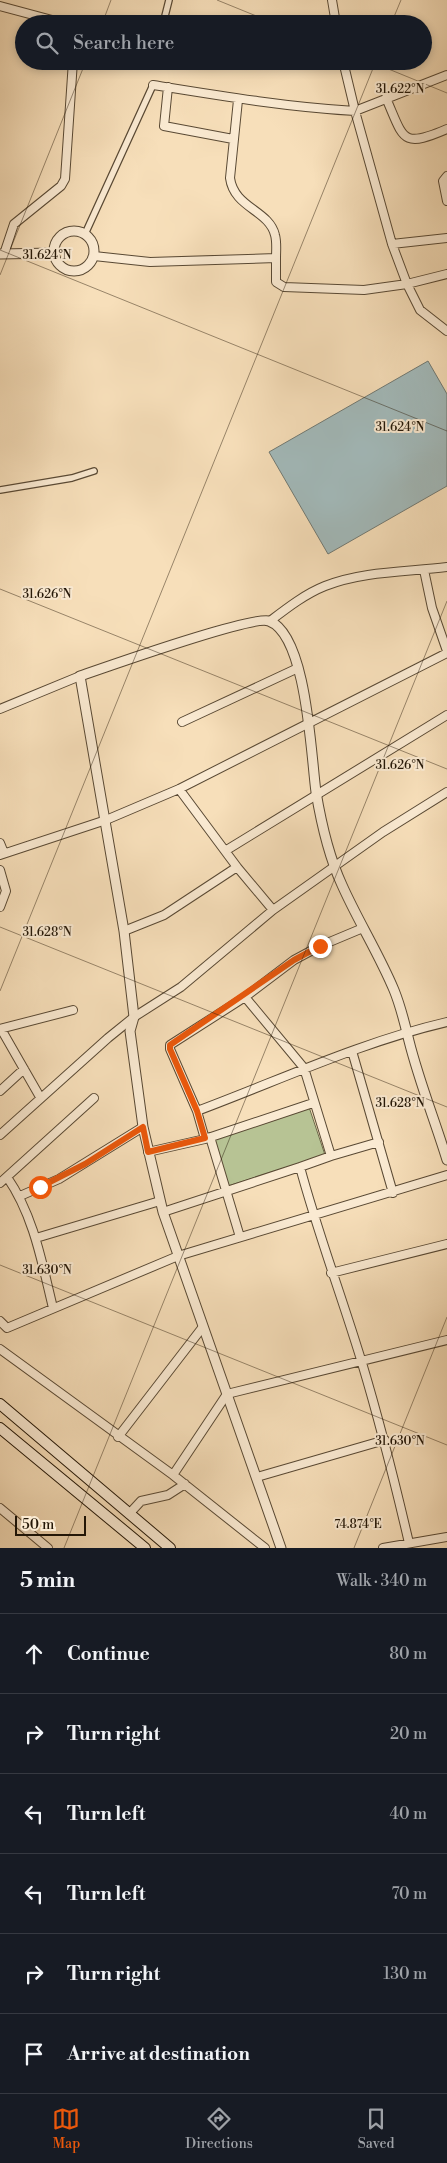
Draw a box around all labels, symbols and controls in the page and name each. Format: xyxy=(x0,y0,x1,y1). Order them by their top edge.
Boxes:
search box xyxy=(15,15,432,70)
icon: search xyxy=(33,29,61,57)
text: Search here xyxy=(73,31,174,55)
text: 31.622°N xyxy=(376,82,424,97)
text: 31.624°N xyxy=(22,248,72,263)
text: 31.624°N xyxy=(375,420,425,435)
text: 31.626°N xyxy=(22,587,72,602)
text: 31.626°N xyxy=(375,758,425,773)
text: 31.628°N xyxy=(22,925,72,940)
route end xyxy=(309,935,332,958)
text: 31.628°N xyxy=(375,1096,425,1111)
route start xyxy=(29,1176,52,1199)
text: 31.630°N xyxy=(22,1263,72,1278)
text: 31.630°N xyxy=(375,1434,425,1449)
scale bar xyxy=(15,1513,86,1536)
text: 50 m xyxy=(22,1516,54,1534)
text: 74.874°E xyxy=(334,1517,382,1532)
text: 5 min xyxy=(20,1568,75,1594)
text: Walk · 340 m xyxy=(337,1571,427,1591)
icon: ahead xyxy=(20,1640,48,1668)
text: Continue xyxy=(67,1642,150,1666)
text: 80 m xyxy=(389,1644,427,1664)
icon: right xyxy=(20,1720,48,1748)
text: Turn right xyxy=(67,1722,160,1746)
text: 20 m xyxy=(390,1724,427,1744)
icon: left xyxy=(20,1800,48,1828)
text: Turn left xyxy=(67,1802,146,1826)
text: 40 m xyxy=(390,1804,427,1824)
icon: left xyxy=(20,1880,48,1908)
text: Turn left xyxy=(67,1882,146,1906)
text: 70 m xyxy=(391,1884,427,1904)
icon: right xyxy=(20,1960,48,1988)
text: Turn right xyxy=(67,1962,160,1986)
text: 130 m xyxy=(383,1964,427,1984)
icon: arrive xyxy=(20,2040,48,2068)
text: Arrive at destination xyxy=(67,2042,250,2066)
tab: Map xyxy=(52,2105,80,2153)
tab: Directions xyxy=(185,2105,253,2153)
tab: Saved xyxy=(358,2105,395,2153)

